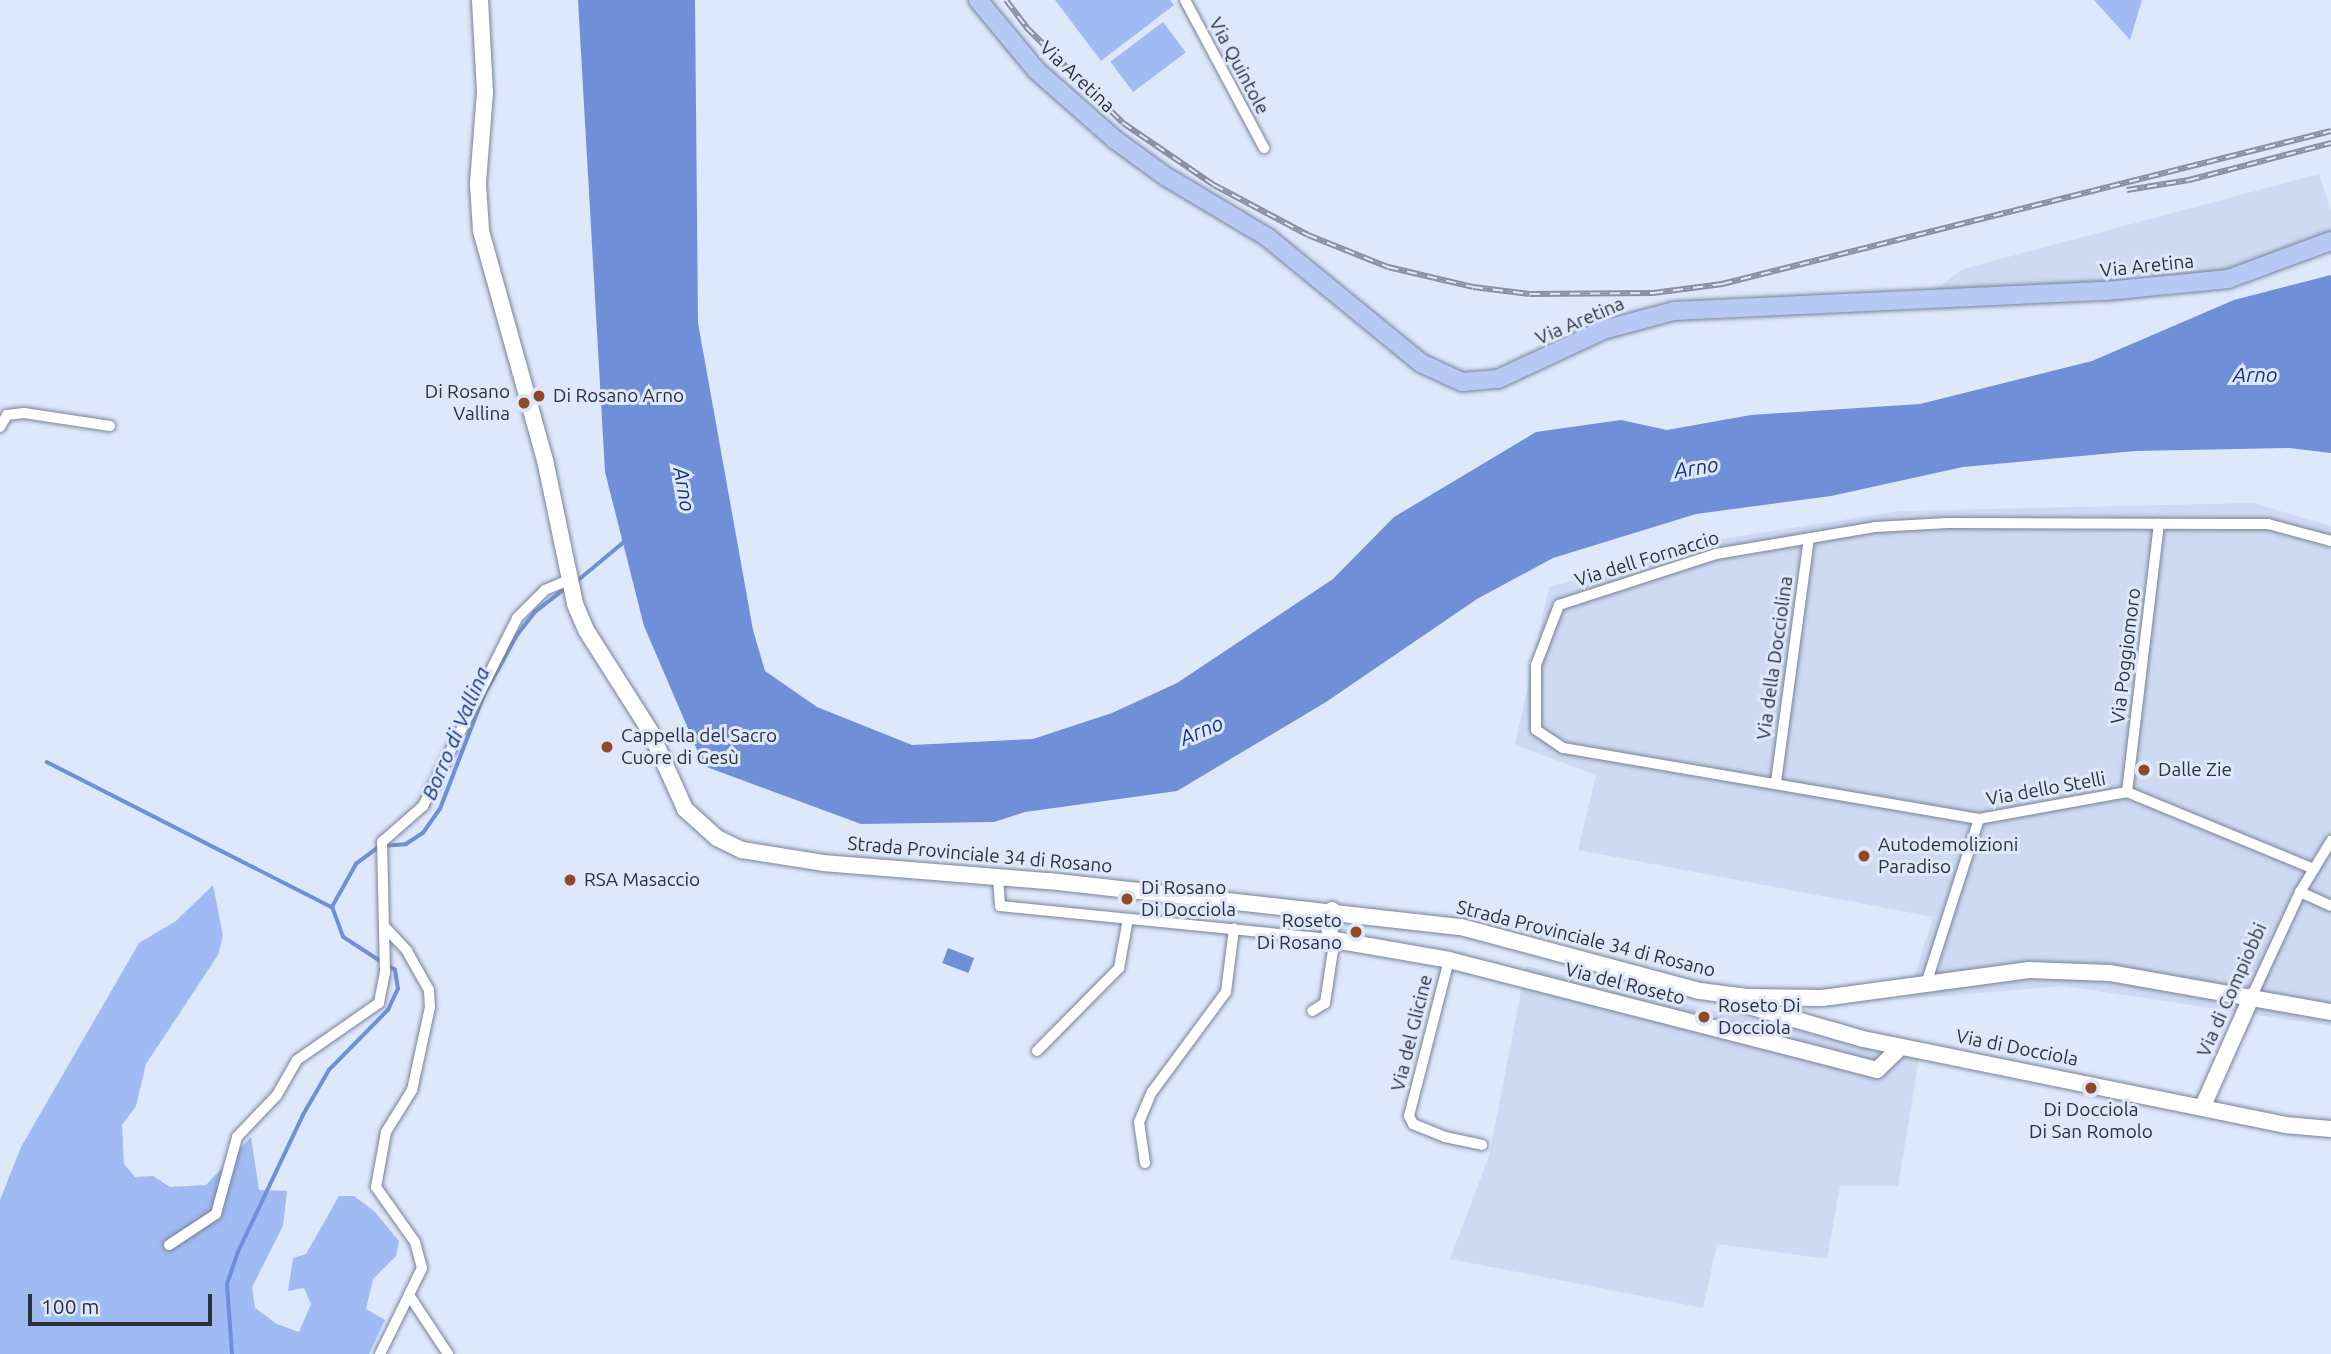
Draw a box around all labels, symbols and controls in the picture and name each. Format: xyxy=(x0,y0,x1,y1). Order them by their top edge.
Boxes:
street label: Via Quintole xyxy=(1204,14,1274,118)
street label: Via Aretina xyxy=(1035,37,1119,117)
street label: Via Aretina xyxy=(2099,250,2195,282)
street label: Via Aretina xyxy=(1532,292,1628,350)
water label: Arno xyxy=(2233,361,2277,387)
place label: Di Rosano Vallina xyxy=(425,381,510,425)
place label: Di Rosano Arno xyxy=(553,385,684,407)
marker: Di Rosano Arno xyxy=(531,388,547,404)
marker: Di Rosano Vallina xyxy=(516,395,532,411)
water label: Arno xyxy=(1672,451,1720,483)
water label: Arno xyxy=(669,465,701,513)
street label: Via dell Fornaccio xyxy=(1572,526,1722,592)
street label: Via della Docciolina xyxy=(1752,575,1798,741)
street label: Via Poggiomoro xyxy=(2106,587,2146,725)
water label: Borro di Vallina xyxy=(416,663,494,803)
water label: Arno xyxy=(1176,710,1226,750)
place label: Cappella del Sacro Cuore di Gesù xyxy=(621,725,777,769)
marker: Cappella del Sacro Cuore di Gesù xyxy=(599,739,615,755)
place label: Dalle Zie xyxy=(2158,759,2232,781)
marker: Dalle Zie xyxy=(2136,762,2152,778)
street label: Via dello Stelli xyxy=(1984,767,2108,811)
street label: Strada Provinciale 34 di Rosano xyxy=(847,832,1113,878)
place label: Autodemolizioni Paradiso xyxy=(1878,834,2018,878)
marker: Autodemolizioni Paradiso xyxy=(1856,848,1872,864)
place label: RSA Masaccio xyxy=(584,869,700,891)
marker: RSA Masaccio xyxy=(562,872,578,888)
place label: Di Rosano Di Docciola xyxy=(1141,877,1236,921)
marker: Di Rosano Di Docciola xyxy=(1119,891,1135,907)
street label: Strada Provinciale 34 di Rosano xyxy=(1454,896,1718,982)
place label: Roseto Di Rosano xyxy=(1257,910,1342,954)
street label: Via di Compiobbi xyxy=(2192,919,2272,1061)
marker: Roseto Di Rosano xyxy=(1348,924,1364,940)
street label: Via del Roseto xyxy=(1563,958,1687,1010)
street label: Via del Glicine xyxy=(1387,972,1437,1094)
place label: Roseto Di Docciola xyxy=(1718,995,1801,1039)
marker: Roseto Di Docciola xyxy=(1696,1009,1712,1025)
street label: Via di Docciola xyxy=(1954,1025,2080,1071)
marker: Di Docciola Di San Romolo xyxy=(2083,1080,2099,1096)
place label: Di Docciola Di San Romolo xyxy=(2029,1099,2153,1143)
scale bar xyxy=(32,1280,215,1324)
text: 100 m xyxy=(41,1294,99,1318)

